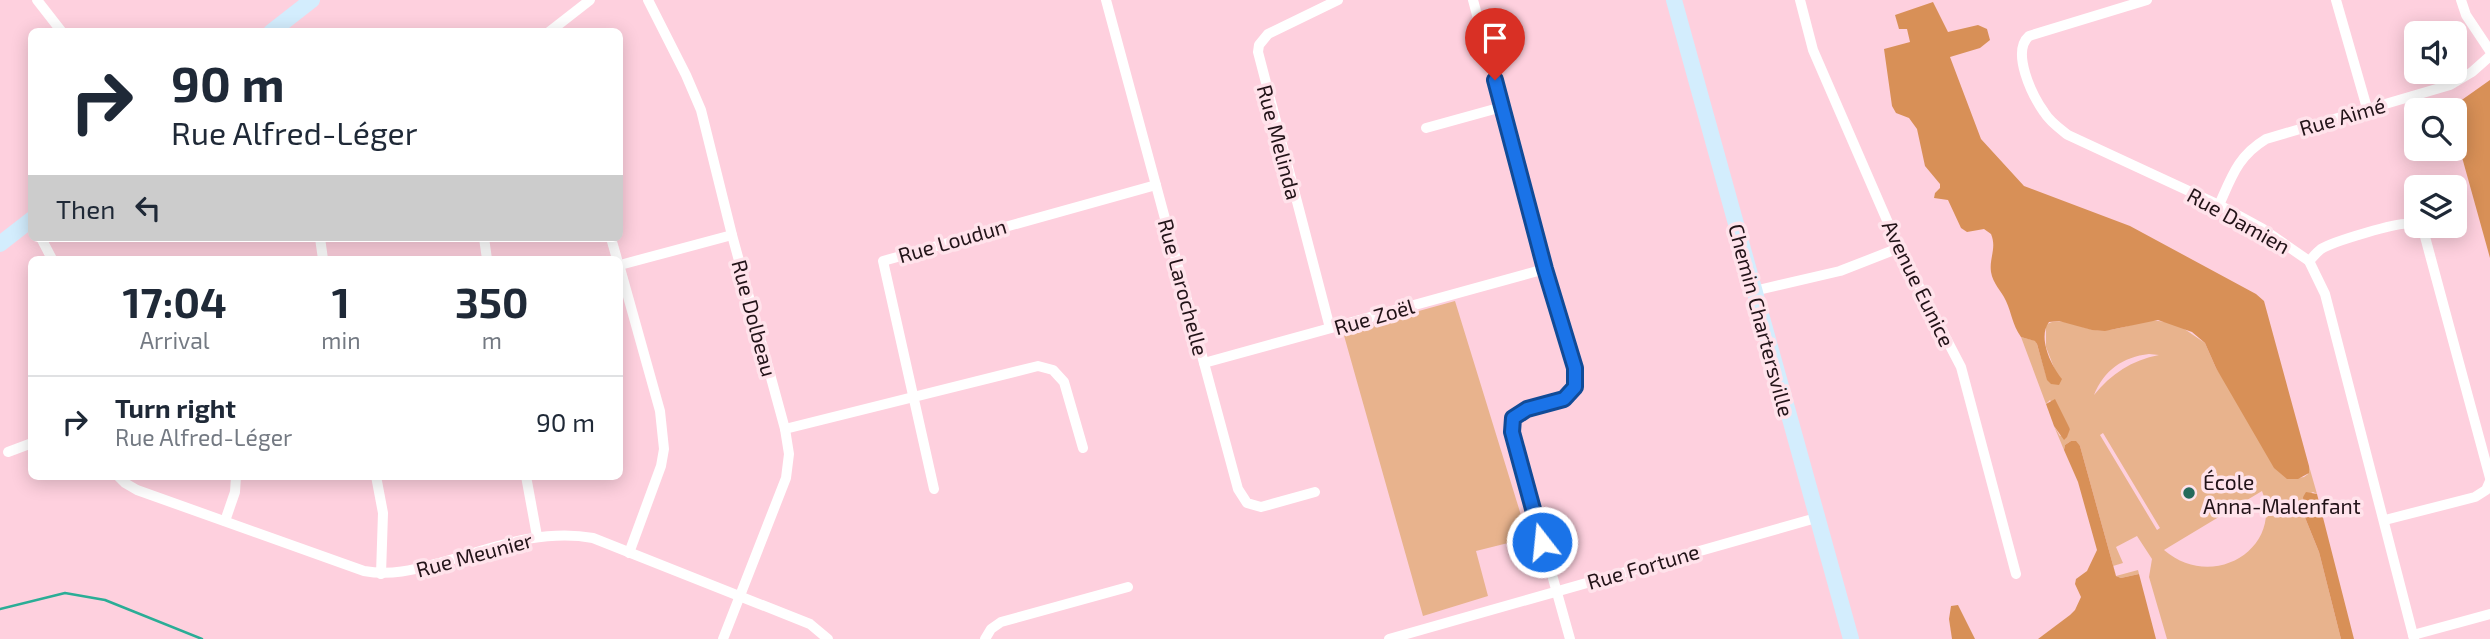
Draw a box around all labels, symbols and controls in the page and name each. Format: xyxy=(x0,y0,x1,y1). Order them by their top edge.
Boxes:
pin xyxy=(1465,8,1525,80)
icon: arrive xyxy=(1476,19,1514,57)
map controls xyxy=(2404,21,2467,238)
button: sound xyxy=(2404,21,2467,84)
text: 90 m xyxy=(171,53,285,112)
icon: right xyxy=(56,56,147,147)
street label: Rue Melinda xyxy=(1253,82,1307,202)
street label: Rue Aimé xyxy=(2296,92,2388,140)
button: search xyxy=(2404,98,2467,161)
text: Rue Alfred-Léger xyxy=(171,113,418,151)
button: layers xyxy=(2404,175,2467,238)
street label: Rue Damien xyxy=(2183,182,2295,258)
icon: left xyxy=(129,189,167,227)
text: Then xyxy=(56,193,115,224)
street label: Rue Loudun xyxy=(895,213,1009,267)
street label: Rue Larochelle xyxy=(1154,216,1214,358)
street label: Avenue Eunice xyxy=(1878,216,1960,350)
street label: Chemin Chartersville xyxy=(1724,221,1800,419)
street label: Rue Dolbeau xyxy=(727,257,783,379)
text: 17:04 xyxy=(122,276,227,326)
text: 1 xyxy=(332,276,350,326)
text: 350 xyxy=(455,276,529,326)
street label: Rue Zoël xyxy=(1331,292,1418,339)
text: Arrival xyxy=(140,326,210,354)
text: min xyxy=(321,326,361,354)
text: m xyxy=(482,326,502,354)
text: Turn right xyxy=(115,392,236,423)
icon: right xyxy=(56,403,94,441)
text: 90 m xyxy=(536,406,595,437)
text: Rue Alfred-Léger xyxy=(115,423,292,451)
place label: École Anna-Malenfant xyxy=(2203,469,2361,518)
marker: École Anna-Malenfant xyxy=(2181,485,2197,501)
position arrow xyxy=(1505,505,1579,579)
street label: Rue Meunier xyxy=(413,526,536,582)
street label: Rue Fortune xyxy=(1584,538,1702,594)

